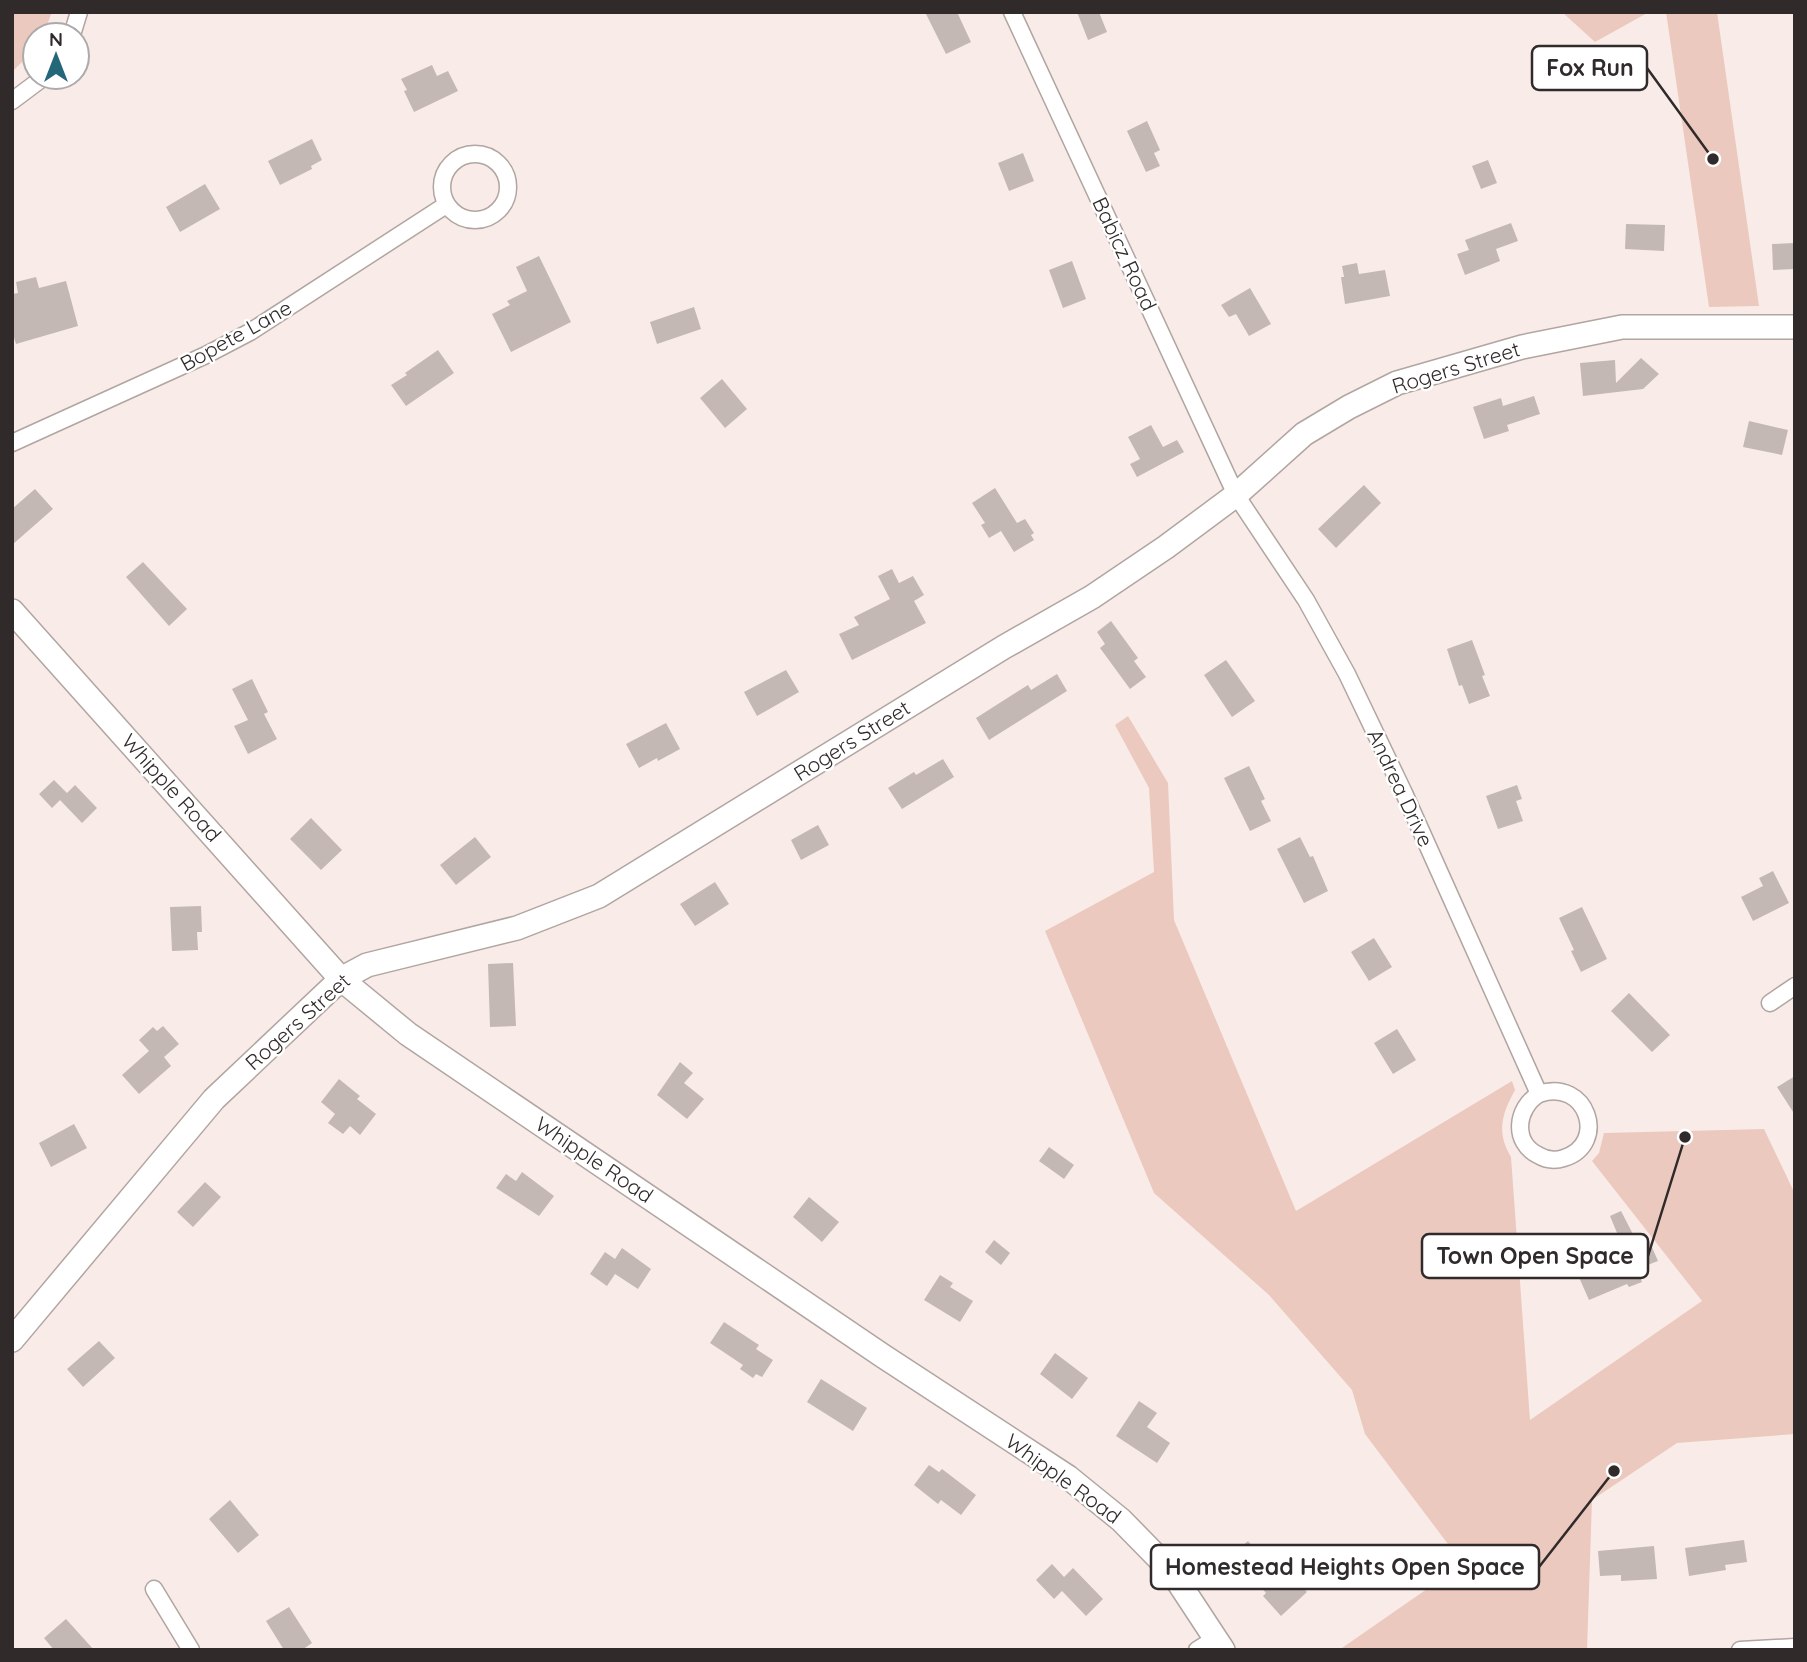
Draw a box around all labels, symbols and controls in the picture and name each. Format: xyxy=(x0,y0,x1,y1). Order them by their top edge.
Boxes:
north arrow xyxy=(21,21,91,91)
text: N xyxy=(49,27,63,51)
callout: Fox Run xyxy=(1532,46,1647,90)
text: Fox Run xyxy=(1546,53,1634,82)
street label: Babicz Road xyxy=(1087,193,1163,315)
street label: Bopete Lane xyxy=(175,294,296,376)
street label: Rogers Street xyxy=(1389,335,1523,399)
street label: Rogers Street xyxy=(788,694,914,786)
street label: Andrea Drive xyxy=(1362,725,1440,851)
street label: Whipple Road xyxy=(116,728,227,847)
street label: Rogers Street xyxy=(239,967,355,1075)
street label: Whipple Road xyxy=(531,1110,658,1208)
callout: Town Open Space xyxy=(1422,1234,1648,1278)
text: Town Open Space xyxy=(1436,1241,1634,1270)
street label: Whipple Road xyxy=(1001,1428,1126,1529)
callout: Homestead Heights Open Space xyxy=(1151,1545,1539,1589)
text: Homestead Heights Open Space xyxy=(1165,1552,1525,1581)

